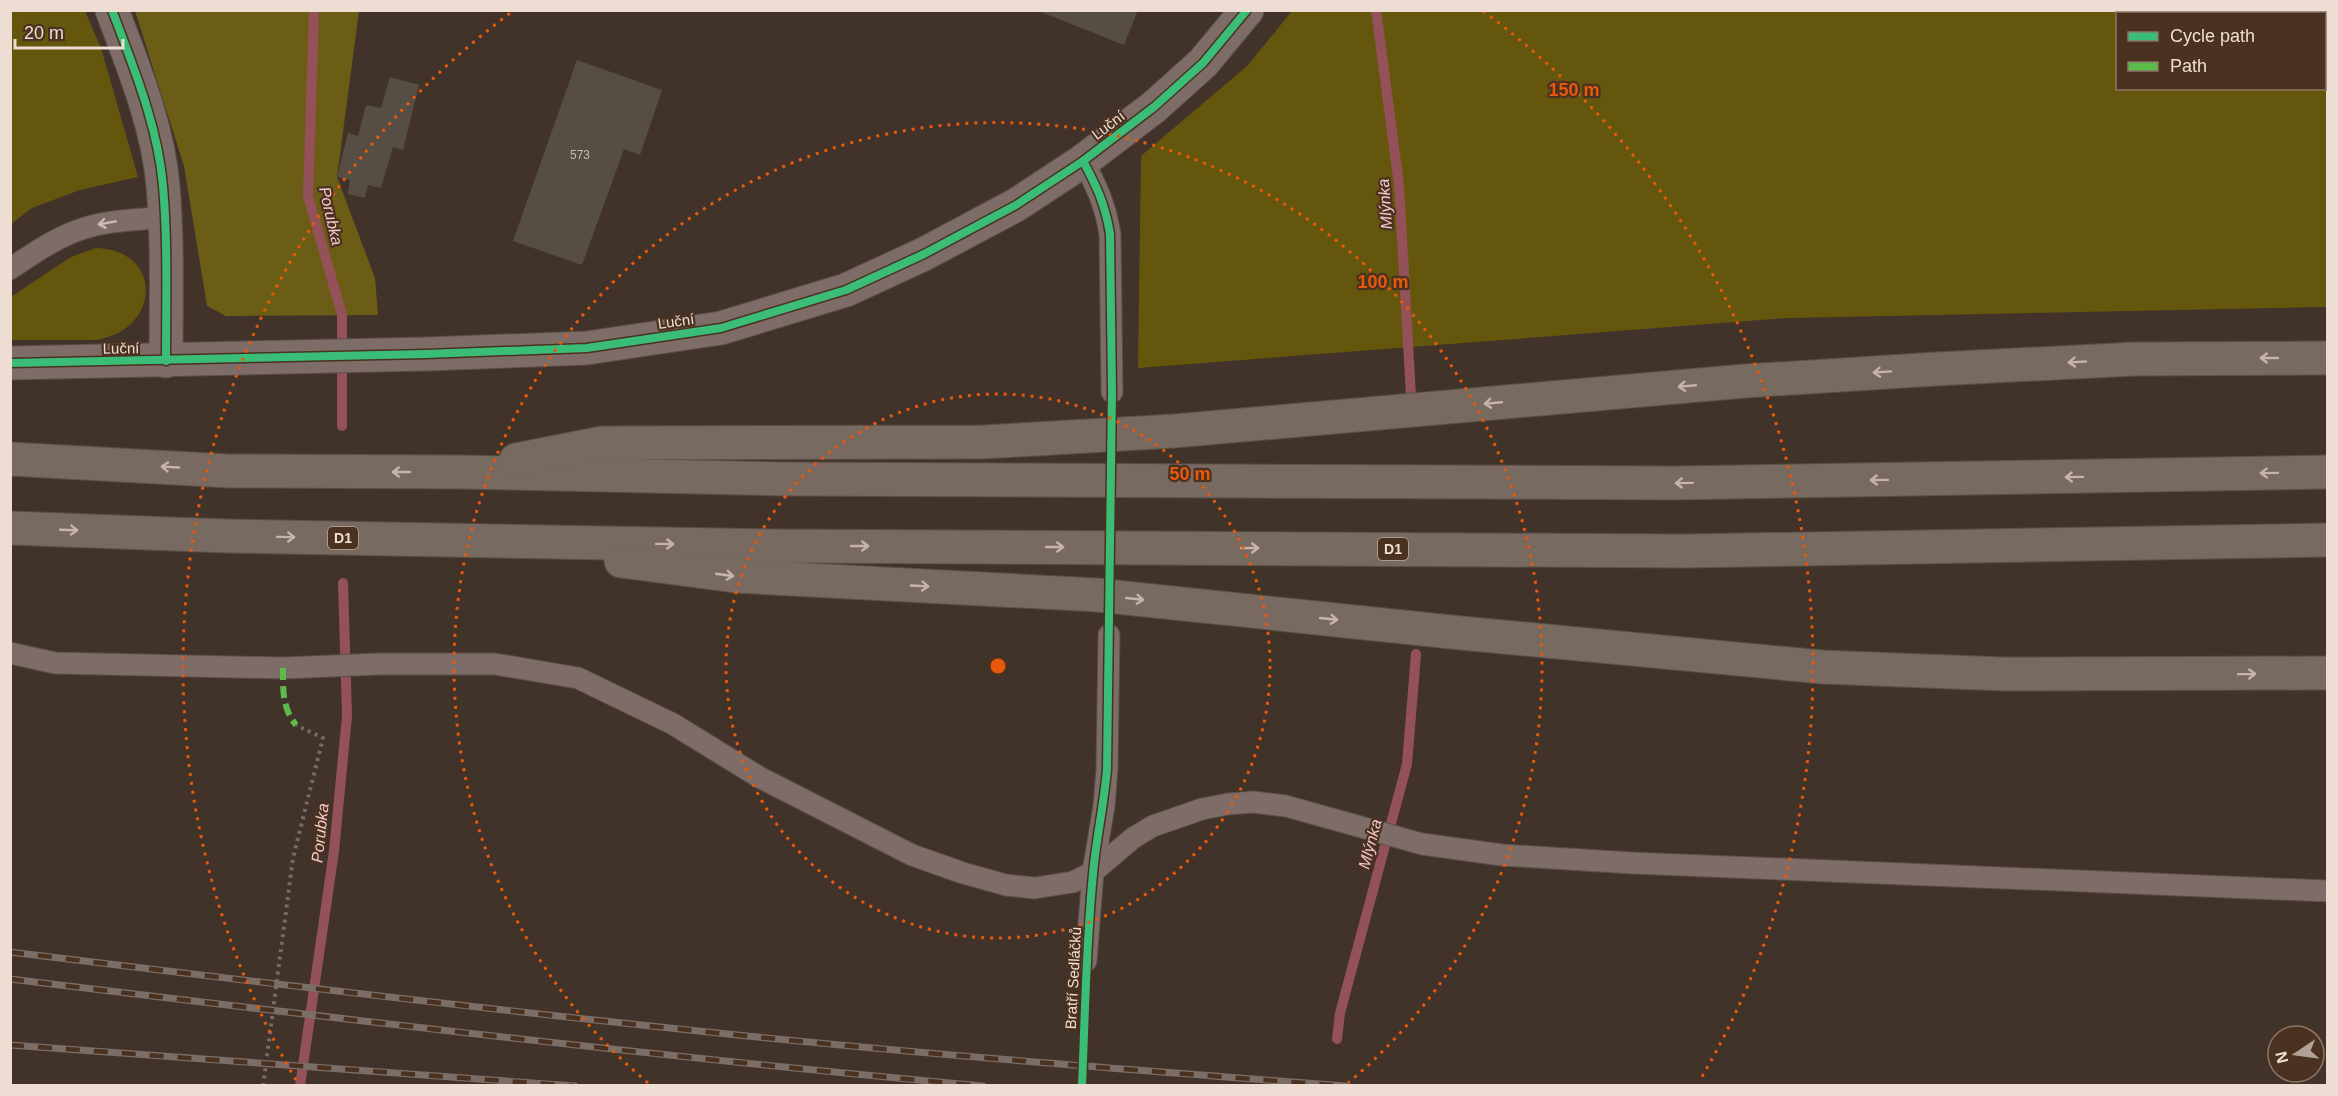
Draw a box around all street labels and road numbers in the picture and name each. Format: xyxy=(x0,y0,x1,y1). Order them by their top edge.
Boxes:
street label: Luční xyxy=(1088,107,1128,143)
street label: Luční xyxy=(657,310,696,332)
street label: Luční xyxy=(103,339,140,357)
road number: D1 xyxy=(328,527,358,549)
road number: D1 xyxy=(1378,538,1408,560)
street label: Bratří Sedláčků xyxy=(1062,926,1084,1030)

